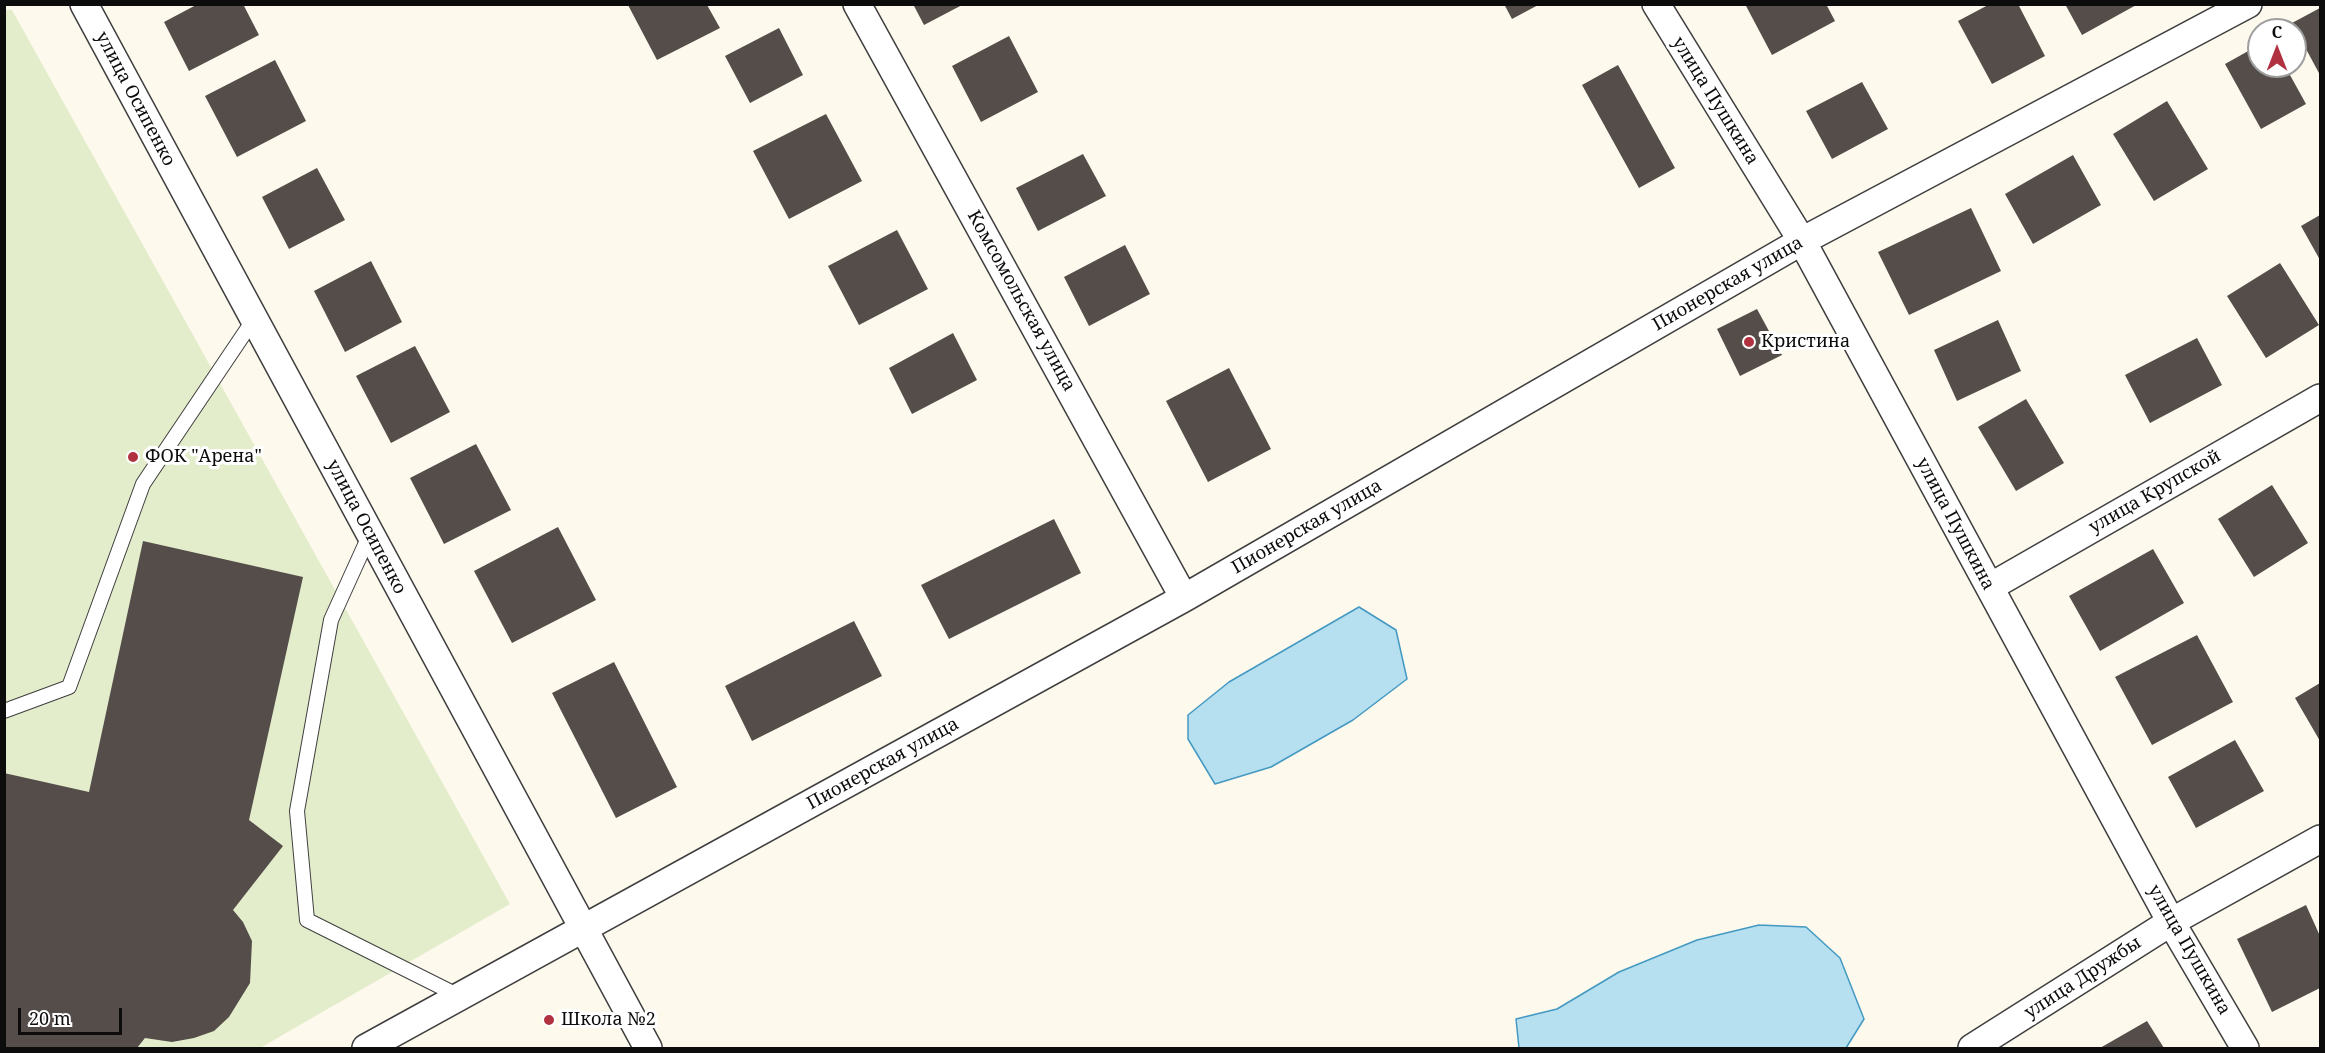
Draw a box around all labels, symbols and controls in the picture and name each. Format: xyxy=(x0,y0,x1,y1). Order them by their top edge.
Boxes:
north arrow xyxy=(2247,18,2307,78)
text: С xyxy=(2272,21,2282,43)
street label: улица Осипенко xyxy=(90,28,180,170)
street label: улица Пушкина xyxy=(1667,33,1763,169)
street label: Комсомольская улица xyxy=(962,207,1080,395)
street label: Пионерская улица xyxy=(1649,232,1807,336)
place label: Кристина xyxy=(1761,331,1850,353)
marker: Кристина xyxy=(1742,335,1756,349)
street label: улица Крупской xyxy=(2085,445,2225,539)
place label: ФОК "Арена" xyxy=(145,446,262,468)
marker: ФОК "Арена" xyxy=(126,450,140,464)
street label: улица Пушкина xyxy=(1911,454,1999,594)
street label: улица Осипенко xyxy=(321,456,411,598)
street label: Пионерская улица xyxy=(1228,475,1386,579)
street label: Пионерская улица xyxy=(803,713,963,815)
street label: улица Пушкина xyxy=(2143,881,2235,1019)
street label: улица Дружбы xyxy=(2021,932,2145,1024)
scale bar xyxy=(21,996,124,1034)
text: 20 m xyxy=(29,1006,71,1030)
place label: Школа №2 xyxy=(561,1009,656,1031)
marker: Школа №2 xyxy=(542,1013,556,1027)

